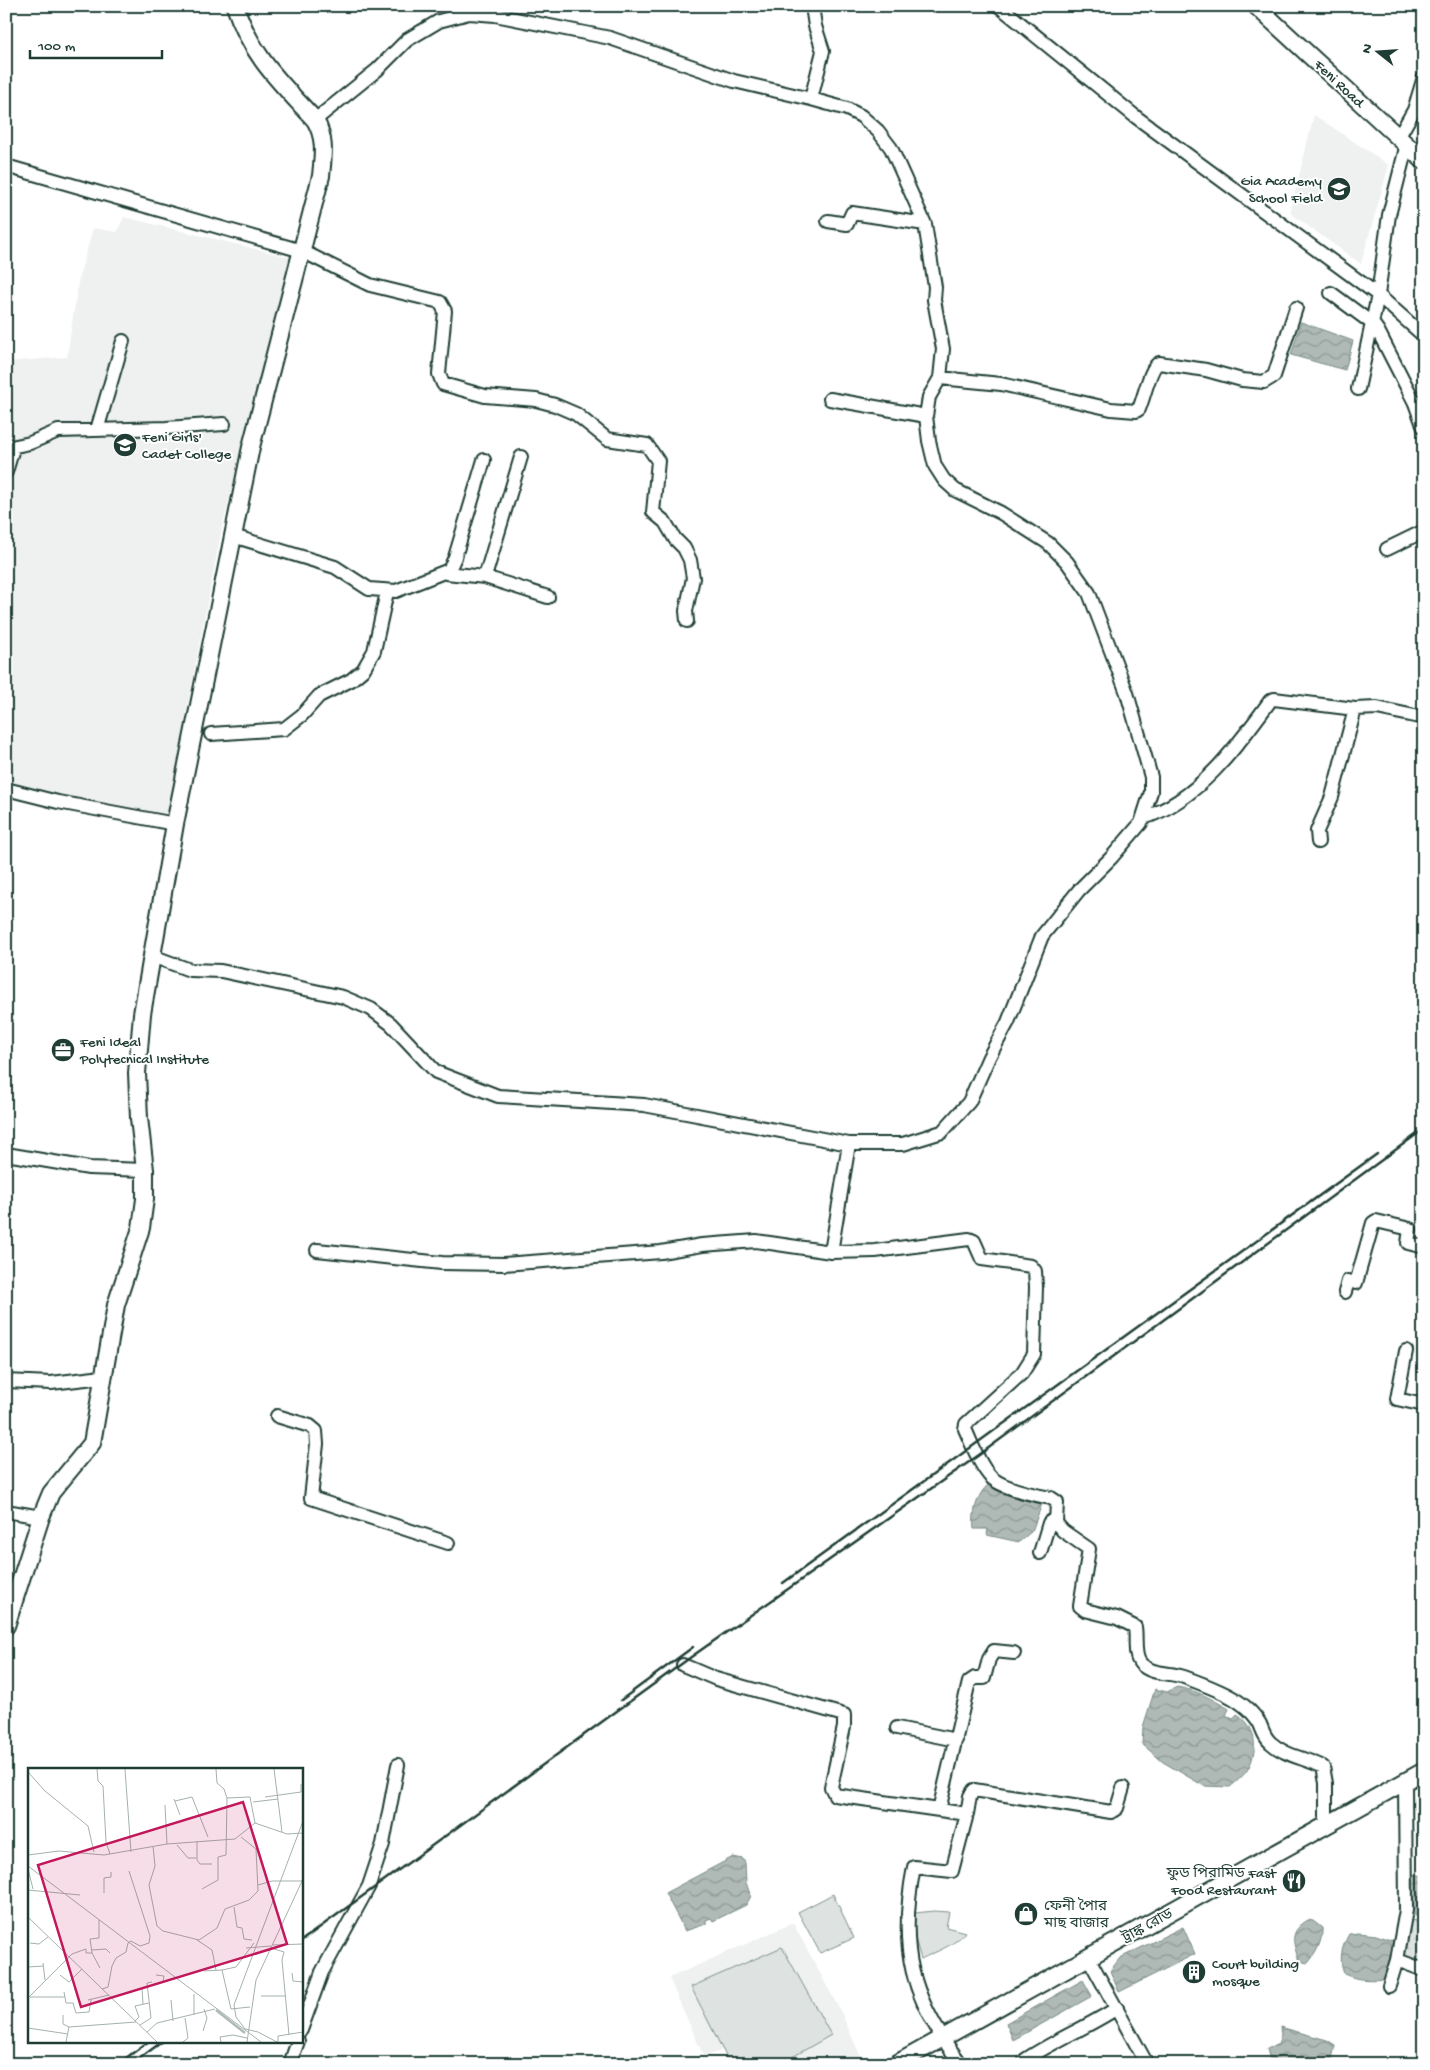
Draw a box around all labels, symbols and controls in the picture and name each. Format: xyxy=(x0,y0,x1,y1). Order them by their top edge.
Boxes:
scale bar xyxy=(30,28,162,60)
north arrow xyxy=(1352,28,1402,78)
text: 100 m xyxy=(37,38,76,56)
text: N xyxy=(1358,42,1377,56)
street label: Feni Road xyxy=(1309,56,1368,113)
place label: Gia Academy School Field xyxy=(1241,173,1323,208)
school or university icon: Gia Academy School Field xyxy=(1326,176,1352,202)
place label: Feni Girls' Cadet College xyxy=(141,429,231,464)
school or university icon: Feni Girls' Cadet College xyxy=(112,432,138,458)
place label: Feni Ideal Polytecnical Institute xyxy=(79,1034,209,1069)
office icon: Feni Ideal Polytecnical Institute xyxy=(50,1037,76,1063)
inset map xyxy=(28,1768,302,2042)
place label: ফুড পিরামিড Fast Food Restaurant xyxy=(1166,1864,1278,1900)
restaurant icon: ফুড পিরামিড Fast Food Restaurant xyxy=(1281,1868,1307,1894)
place label: ফেনী পৈার মাছ বাজার xyxy=(1043,1897,1110,1933)
shop icon: ফেনী পৈার মাছ বাজার xyxy=(1013,1901,1039,1927)
street label: ট্রাঙ্ক রোড xyxy=(1118,1904,1177,1948)
place label: Court building mosque xyxy=(1212,1956,1299,1991)
building icon: Court building mosque xyxy=(1181,1959,1207,1985)

